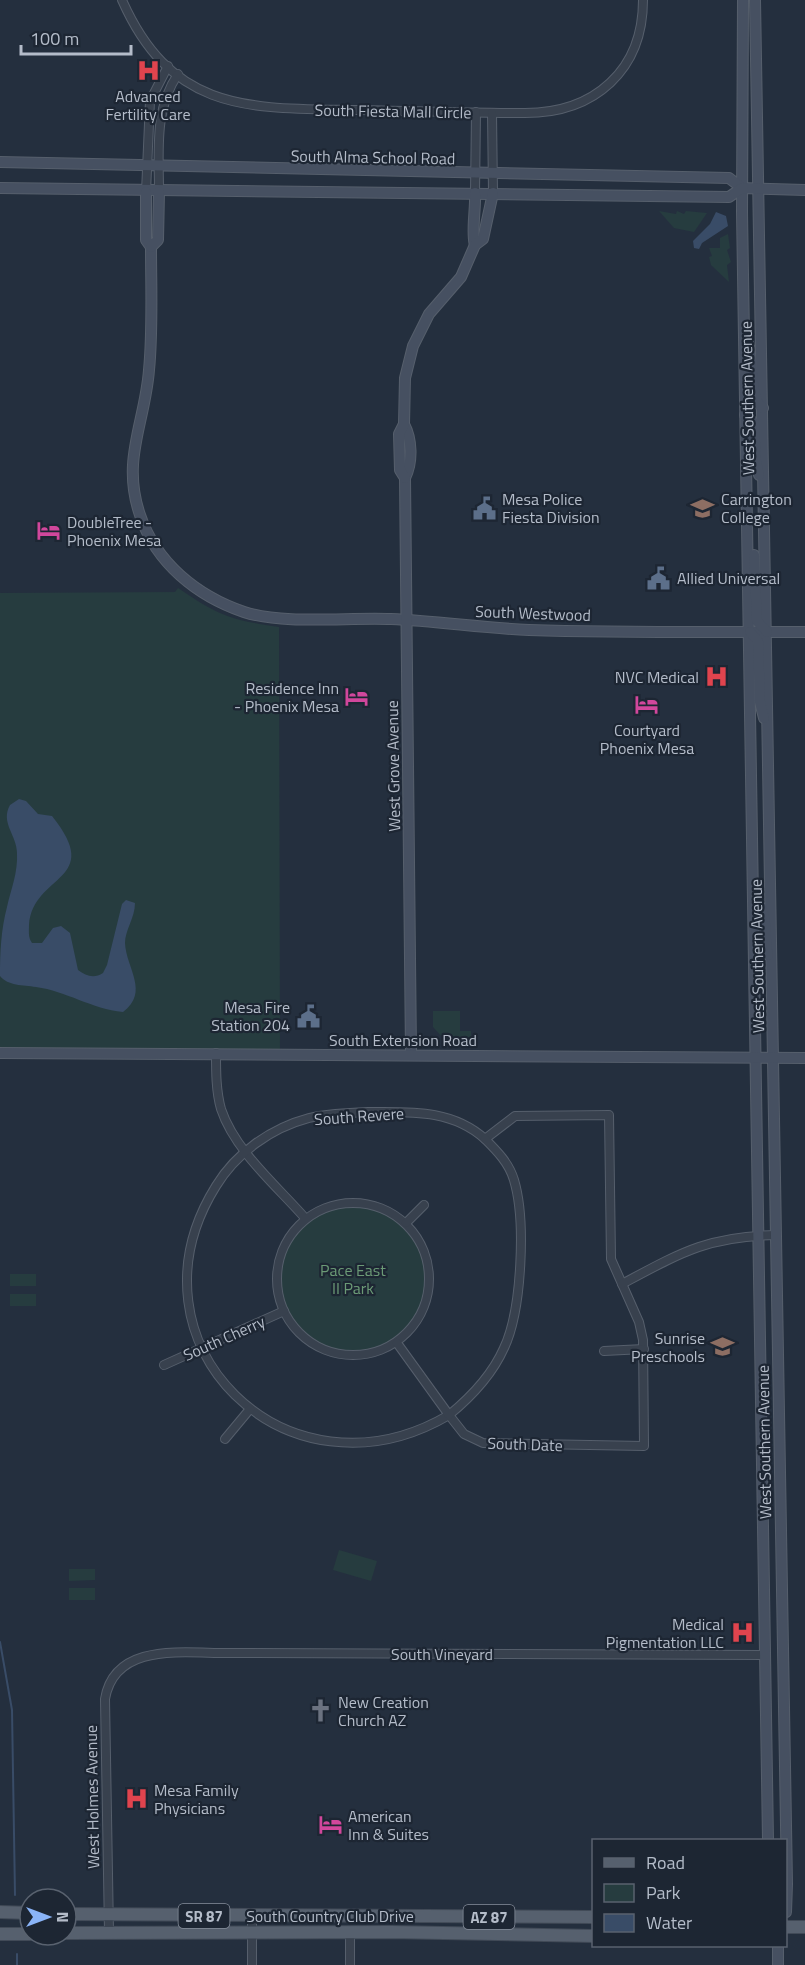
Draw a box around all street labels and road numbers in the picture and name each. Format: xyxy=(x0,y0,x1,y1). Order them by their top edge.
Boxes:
street label: South Fiesta Mall Circle xyxy=(314,98,472,124)
street label: South Alma School Road xyxy=(291,144,455,170)
street label: West Southern Avenue xyxy=(734,321,760,475)
street label: South Westwood xyxy=(475,599,591,627)
street label: West Grove Avenue xyxy=(380,700,406,832)
street label: West Southern Avenue xyxy=(744,879,770,1033)
street label: South Extension Road xyxy=(329,1028,477,1052)
street label: South Revere xyxy=(313,1101,405,1131)
street label: South Cherry xyxy=(179,1309,269,1367)
street label: West Southern Avenue xyxy=(751,1365,777,1519)
street label: South Date xyxy=(487,1431,563,1457)
street label: South Vineyard xyxy=(391,1642,493,1666)
street label: West Holmes Avenue xyxy=(79,1725,105,1869)
road number: SR 87 xyxy=(178,1904,230,1928)
street label: South Country Club Drive xyxy=(246,1904,414,1928)
road number: AZ 87 xyxy=(464,1905,514,1929)

